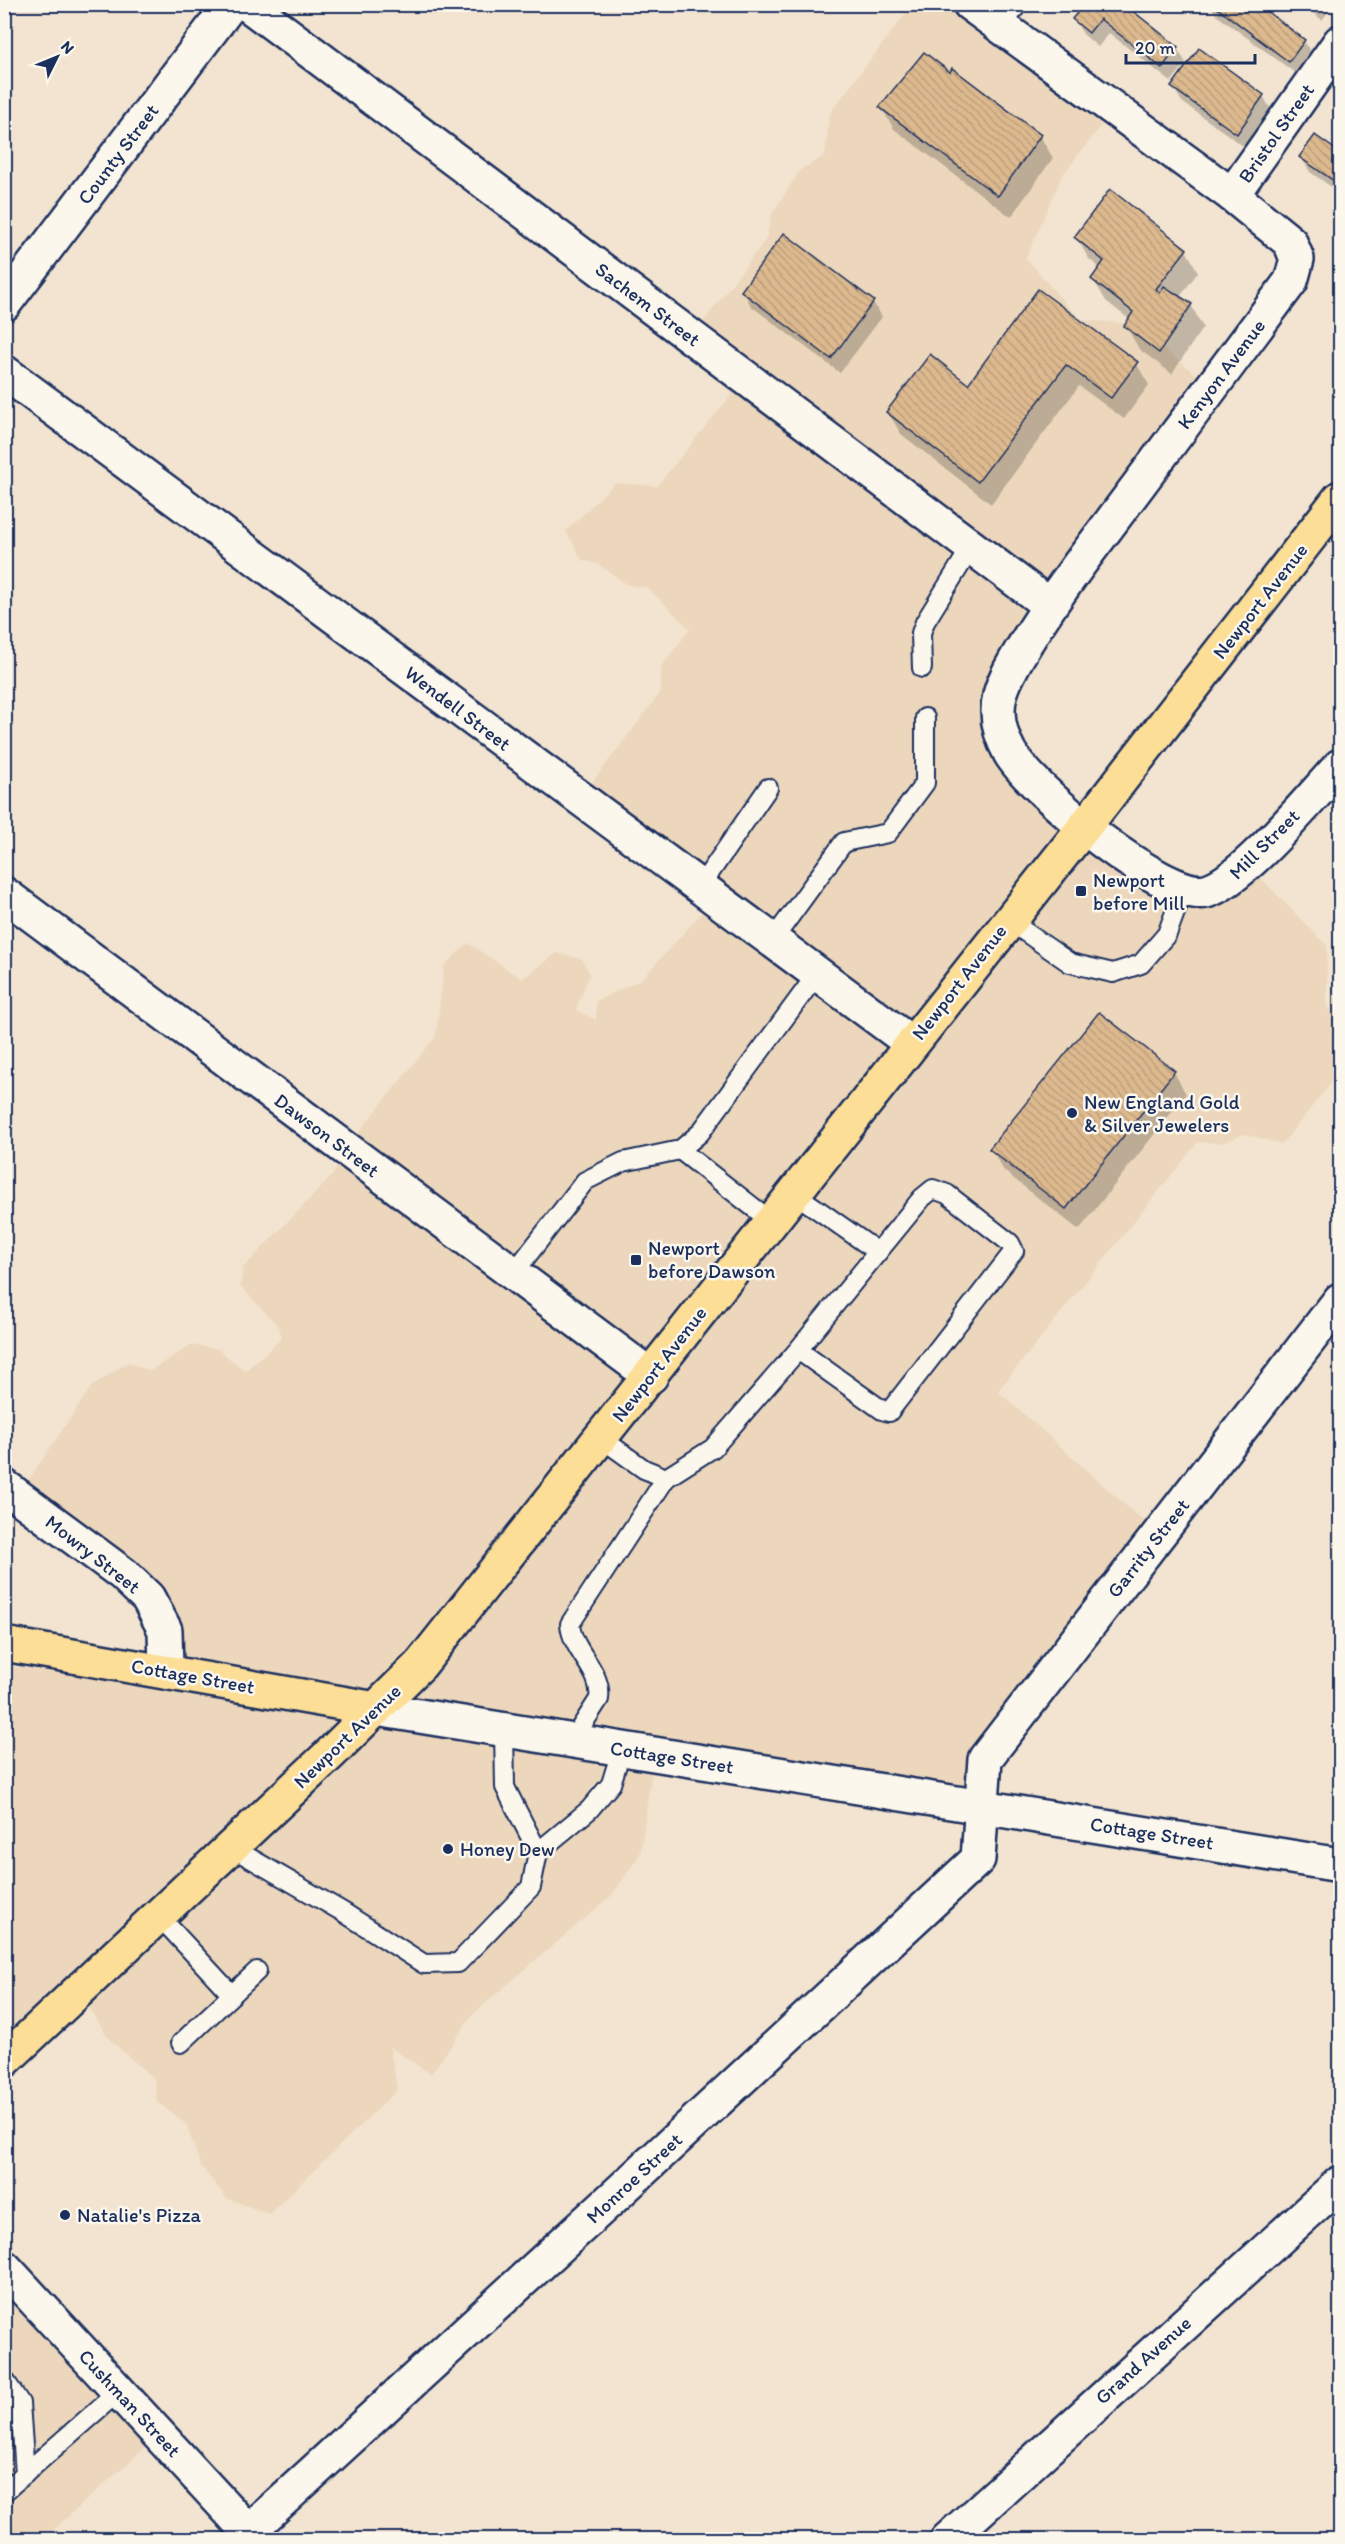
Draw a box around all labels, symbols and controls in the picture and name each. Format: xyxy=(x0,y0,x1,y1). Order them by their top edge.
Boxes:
north arrow xyxy=(27,27,87,87)
scale bar xyxy=(1126,27,1255,65)
text: N xyxy=(57,37,78,58)
text: 20 m xyxy=(1135,37,1175,59)
street label: Bristol Street xyxy=(1233,79,1319,187)
street label: County Street xyxy=(72,99,164,209)
street label: Sachem Street xyxy=(591,257,705,351)
street label: Kenyon Avenue xyxy=(1172,314,1270,434)
street label: Newport Avenue xyxy=(1207,538,1313,664)
street label: Wendell Street xyxy=(400,660,516,756)
street label: Mill Street xyxy=(1224,803,1305,884)
place label: Newport before Mill xyxy=(1093,868,1185,915)
marker: Newport before Mill xyxy=(1074,884,1088,898)
street label: Newport Avenue xyxy=(906,919,1012,1045)
street label: Dawson Street xyxy=(270,1088,384,1182)
place label: New England Gold & Silver Jewelers xyxy=(1084,1090,1240,1137)
marker: New England Gold & Silver Jewelers xyxy=(1065,1106,1079,1120)
place label: Newport before Dawson xyxy=(648,1236,775,1283)
marker: Newport before Dawson xyxy=(629,1253,643,1267)
street label: Newport Avenue xyxy=(606,1301,712,1427)
street label: Garrity Street xyxy=(1102,1494,1194,1602)
street label: Mowry Street xyxy=(41,1509,145,1599)
street label: Cottage Street xyxy=(129,1653,257,1699)
street label: Newport Avenue xyxy=(288,1679,406,1793)
street label: Cottage Street xyxy=(608,1735,736,1779)
street label: Cottage Street xyxy=(1088,1811,1216,1855)
place label: Honey Dew xyxy=(460,1837,555,1861)
marker: Honey Dew xyxy=(441,1842,455,1856)
street label: Monroe Street xyxy=(581,2127,687,2228)
place label: Natalie's Pizza xyxy=(77,2203,202,2227)
marker: Natalie's Pizza xyxy=(58,2208,72,2222)
street label: Grand Avenue xyxy=(1090,2311,1196,2409)
street label: Cushman Street xyxy=(74,2344,186,2462)

